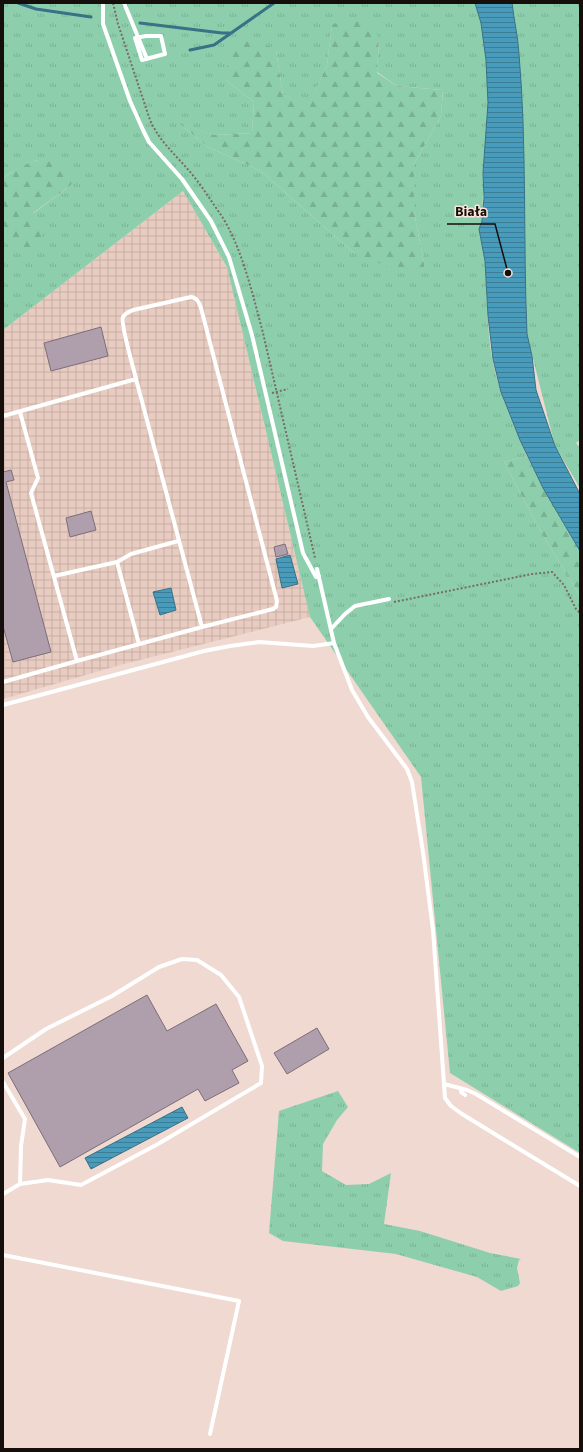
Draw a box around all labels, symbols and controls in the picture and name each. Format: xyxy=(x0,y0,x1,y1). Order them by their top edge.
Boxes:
callout: Biała xyxy=(447,198,495,224)
text: Biała xyxy=(455,202,487,222)

